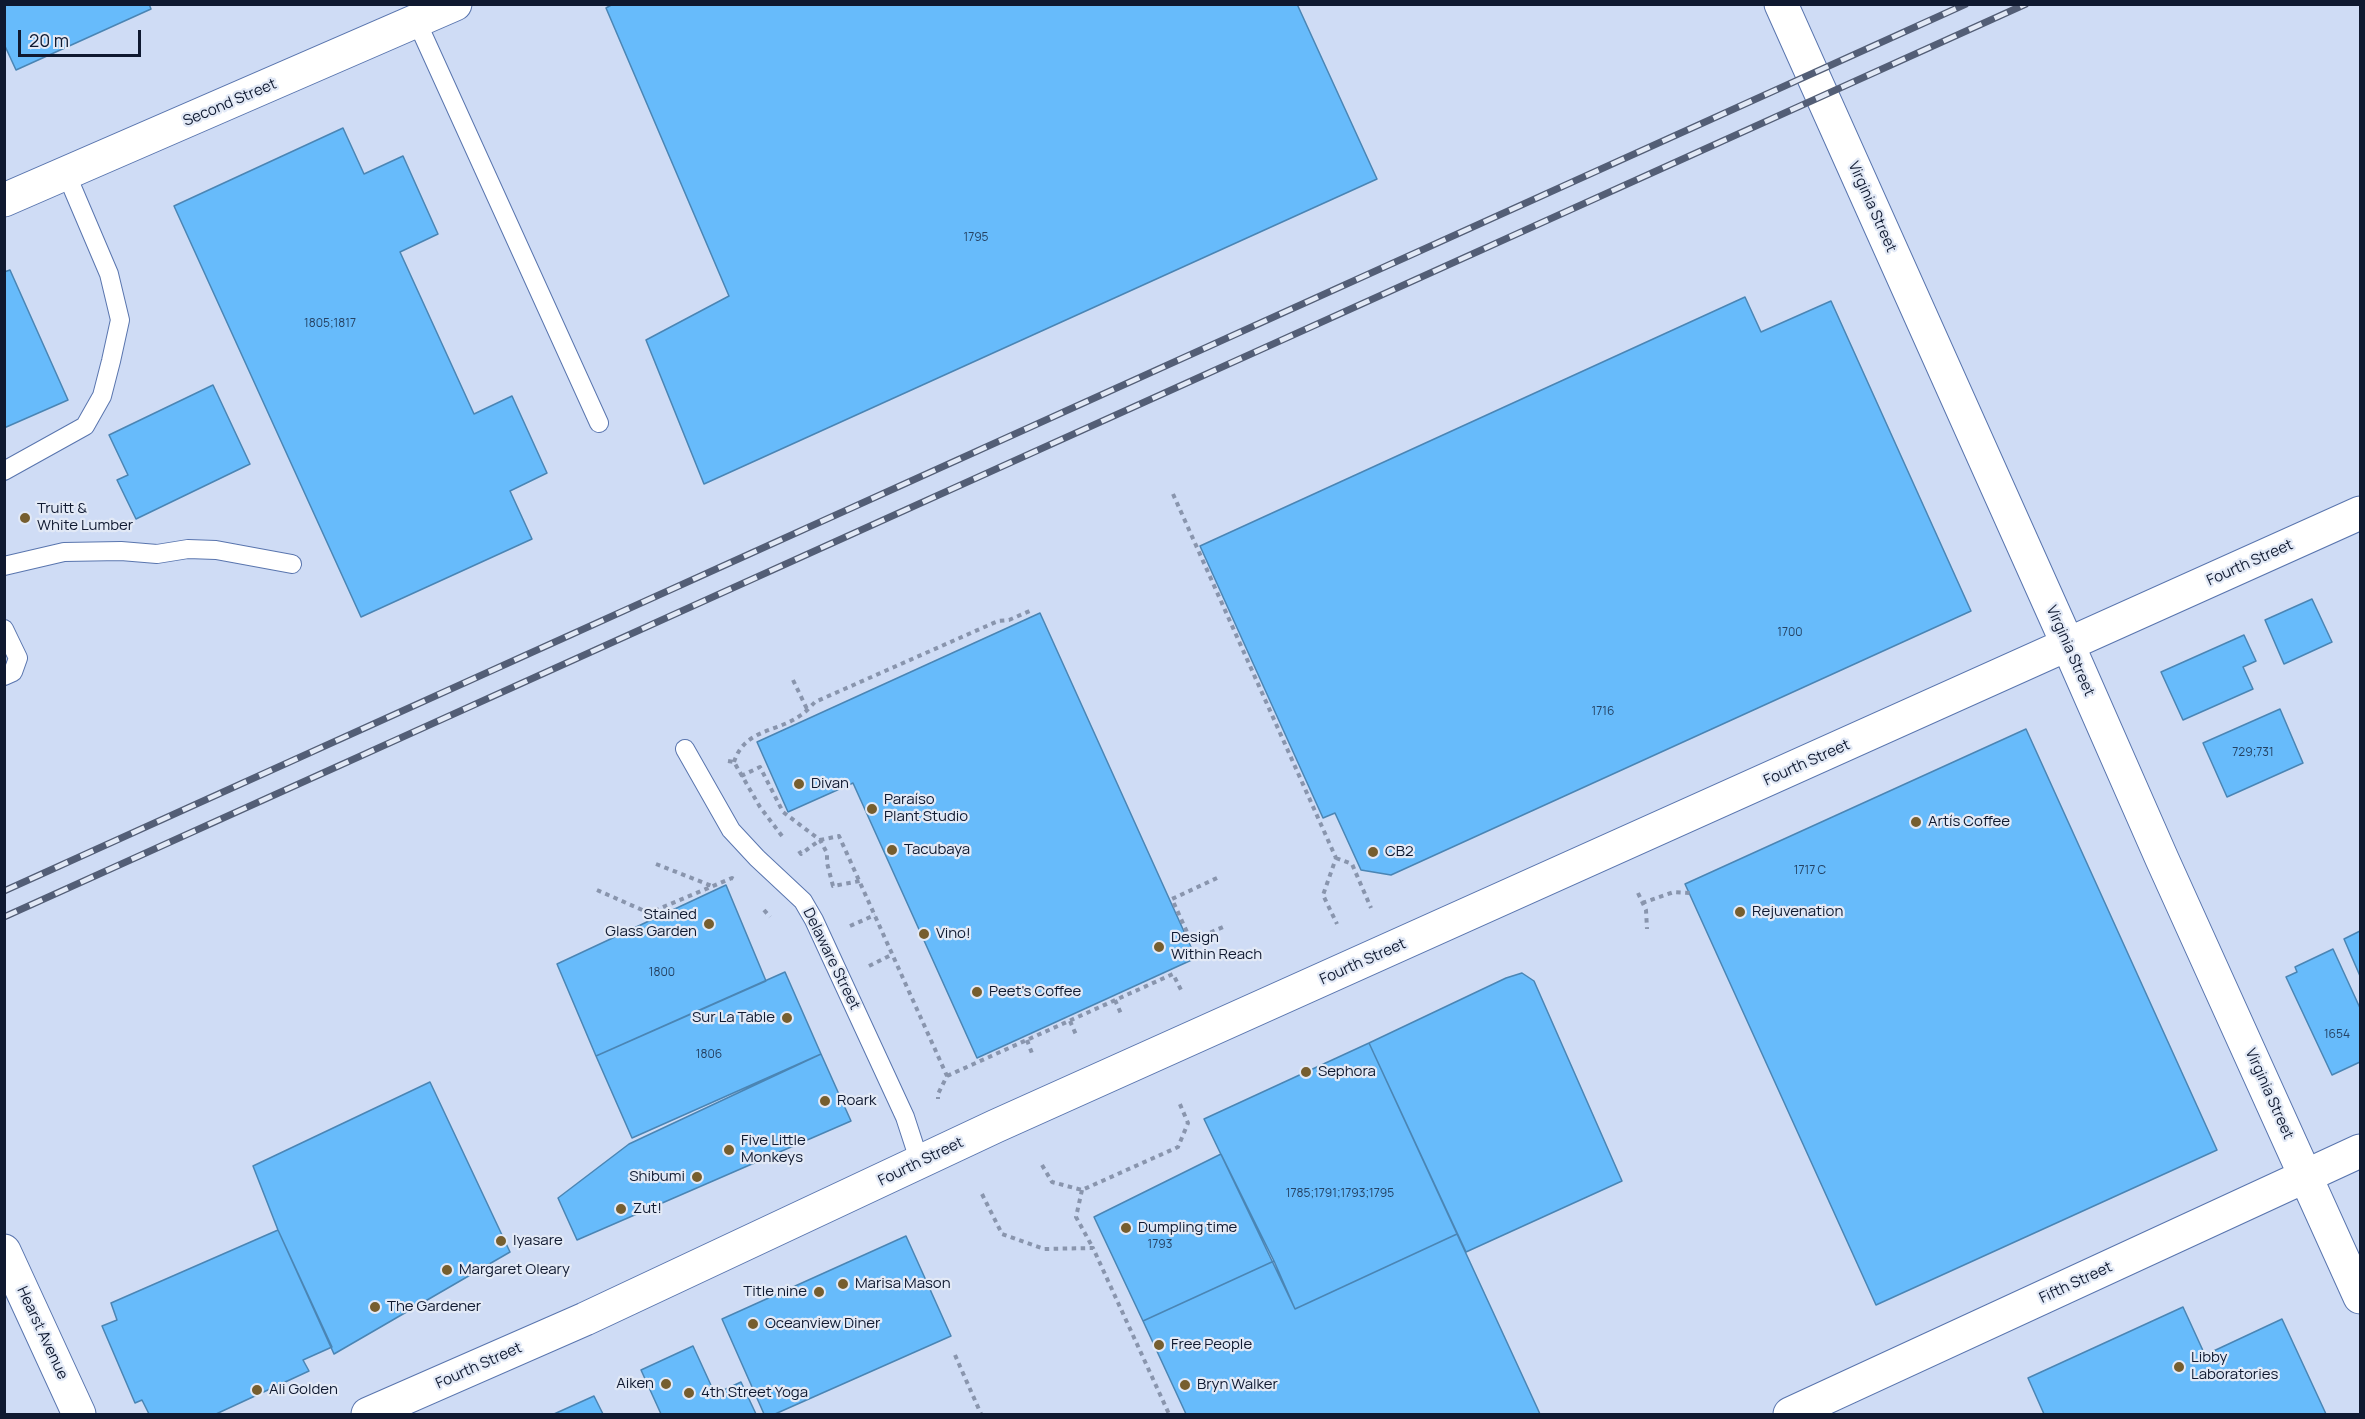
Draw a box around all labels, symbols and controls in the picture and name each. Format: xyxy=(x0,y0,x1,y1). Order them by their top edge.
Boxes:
scale bar xyxy=(21,18,144,56)
text: 20 m xyxy=(29,28,69,52)
street label: Second Street xyxy=(181,75,279,131)
street label: Virginia Street xyxy=(1844,159,1900,255)
house number: 1795 xyxy=(963,231,989,245)
house number: 1805;1817 xyxy=(304,317,356,331)
place label: Truitt & White Lumber xyxy=(37,500,133,535)
marker: Truitt & White Lumber xyxy=(18,511,32,525)
street label: Fourth Street xyxy=(2204,536,2296,590)
street label: Virginia Street xyxy=(2042,603,2098,699)
house number: 1700 xyxy=(1777,626,1803,640)
house number: 1716 xyxy=(1592,705,1614,719)
street label: Fourth Street xyxy=(1761,736,1853,790)
house number: 729;731 xyxy=(2232,746,2274,760)
place label: Divan xyxy=(811,775,849,793)
marker: Divan xyxy=(792,777,806,791)
place label: Paraíso Plant Studio xyxy=(884,791,968,826)
marker: Paraíso Plant Studio xyxy=(865,802,879,816)
place label: Artís Coffee xyxy=(1928,813,2010,831)
marker: Artís Coffee xyxy=(1909,815,1923,829)
place label: Tacubaya xyxy=(904,841,970,859)
marker: Tacubaya xyxy=(885,843,899,857)
place label: CB2 xyxy=(1385,843,1413,861)
marker: CB2 xyxy=(1366,845,1380,859)
house number: 1717 C xyxy=(1794,864,1826,878)
place label: Rejuvenation xyxy=(1752,903,1843,921)
street label: Delaware Street xyxy=(799,905,863,1013)
marker: Rejuvenation xyxy=(1733,905,1747,919)
place label: Stained Glass Garden xyxy=(605,906,697,941)
marker: Stained Glass Garden xyxy=(702,917,716,931)
place label: Vino! xyxy=(936,925,971,943)
marker: Vino! xyxy=(917,927,931,941)
place label: Design Within Reach xyxy=(1171,929,1262,964)
street label: Fourth Street xyxy=(1317,935,1409,989)
marker: Design Within Reach xyxy=(1152,940,1166,954)
house number: 1800 xyxy=(649,966,675,980)
place label: Peet's Coffee xyxy=(989,983,1081,1001)
marker: Peet's Coffee xyxy=(970,985,984,999)
place label: Sur La Table xyxy=(692,1009,775,1027)
marker: Sur La Table xyxy=(780,1011,794,1025)
house number: 1654 xyxy=(2324,1028,2350,1042)
street label: Virginia Street xyxy=(2241,1046,2297,1142)
house number: 1806 xyxy=(696,1048,722,1062)
place label: Sephora xyxy=(1318,1063,1376,1081)
marker: Sephora xyxy=(1299,1065,1313,1079)
place label: Roark xyxy=(837,1092,877,1110)
marker: Roark xyxy=(818,1094,832,1108)
place label: Five Little Monkeys xyxy=(741,1132,806,1167)
street label: Fourth Street xyxy=(875,1134,967,1190)
marker: Five Little Monkeys xyxy=(722,1143,736,1157)
place label: Shibumi xyxy=(629,1168,685,1186)
marker: Shibumi xyxy=(690,1170,704,1184)
house number: 1785;1791;1793;1795 xyxy=(1286,1187,1394,1201)
place label: Zut! xyxy=(633,1200,662,1218)
marker: Zut! xyxy=(614,1202,628,1216)
place label: Dumpling time xyxy=(1138,1219,1237,1237)
marker: Dumpling time xyxy=(1119,1221,1133,1235)
place label: Iyasare xyxy=(513,1232,563,1250)
marker: Iyasare xyxy=(494,1234,508,1248)
house number: 1793 xyxy=(1148,1238,1172,1252)
street label: Fifth Street xyxy=(2037,1258,2115,1308)
place label: Margaret Oleary xyxy=(459,1261,570,1279)
marker: Margaret Oleary xyxy=(440,1263,454,1277)
place label: Marisa Mason xyxy=(855,1275,951,1293)
marker: Marisa Mason xyxy=(836,1277,850,1291)
place label: Title nine xyxy=(743,1283,807,1301)
street label: Hearst Avenue xyxy=(13,1284,71,1382)
marker: Title nine xyxy=(812,1285,826,1299)
place label: The Gardener xyxy=(387,1298,481,1316)
marker: The Gardener xyxy=(368,1300,382,1314)
place label: Oceanview Diner xyxy=(765,1315,881,1333)
marker: Oceanview Diner xyxy=(746,1317,760,1331)
place label: Free People xyxy=(1171,1336,1252,1354)
marker: Free People xyxy=(1152,1338,1166,1352)
street label: Fourth Street xyxy=(433,1339,525,1393)
place label: Libby Laboratories xyxy=(2191,1349,2278,1384)
marker: Libby Laboratories xyxy=(2172,1360,2186,1374)
place label: Aiken xyxy=(616,1375,654,1393)
place label: Bryn Walker xyxy=(1197,1376,1278,1394)
marker: Aiken xyxy=(659,1377,673,1391)
marker: Bryn Walker xyxy=(1178,1378,1192,1392)
place label: Ali Golden xyxy=(269,1381,338,1399)
marker: Ali Golden xyxy=(250,1383,264,1397)
place label: 4th Street Yoga xyxy=(701,1384,808,1402)
marker: 4th Street Yoga xyxy=(682,1386,696,1400)

